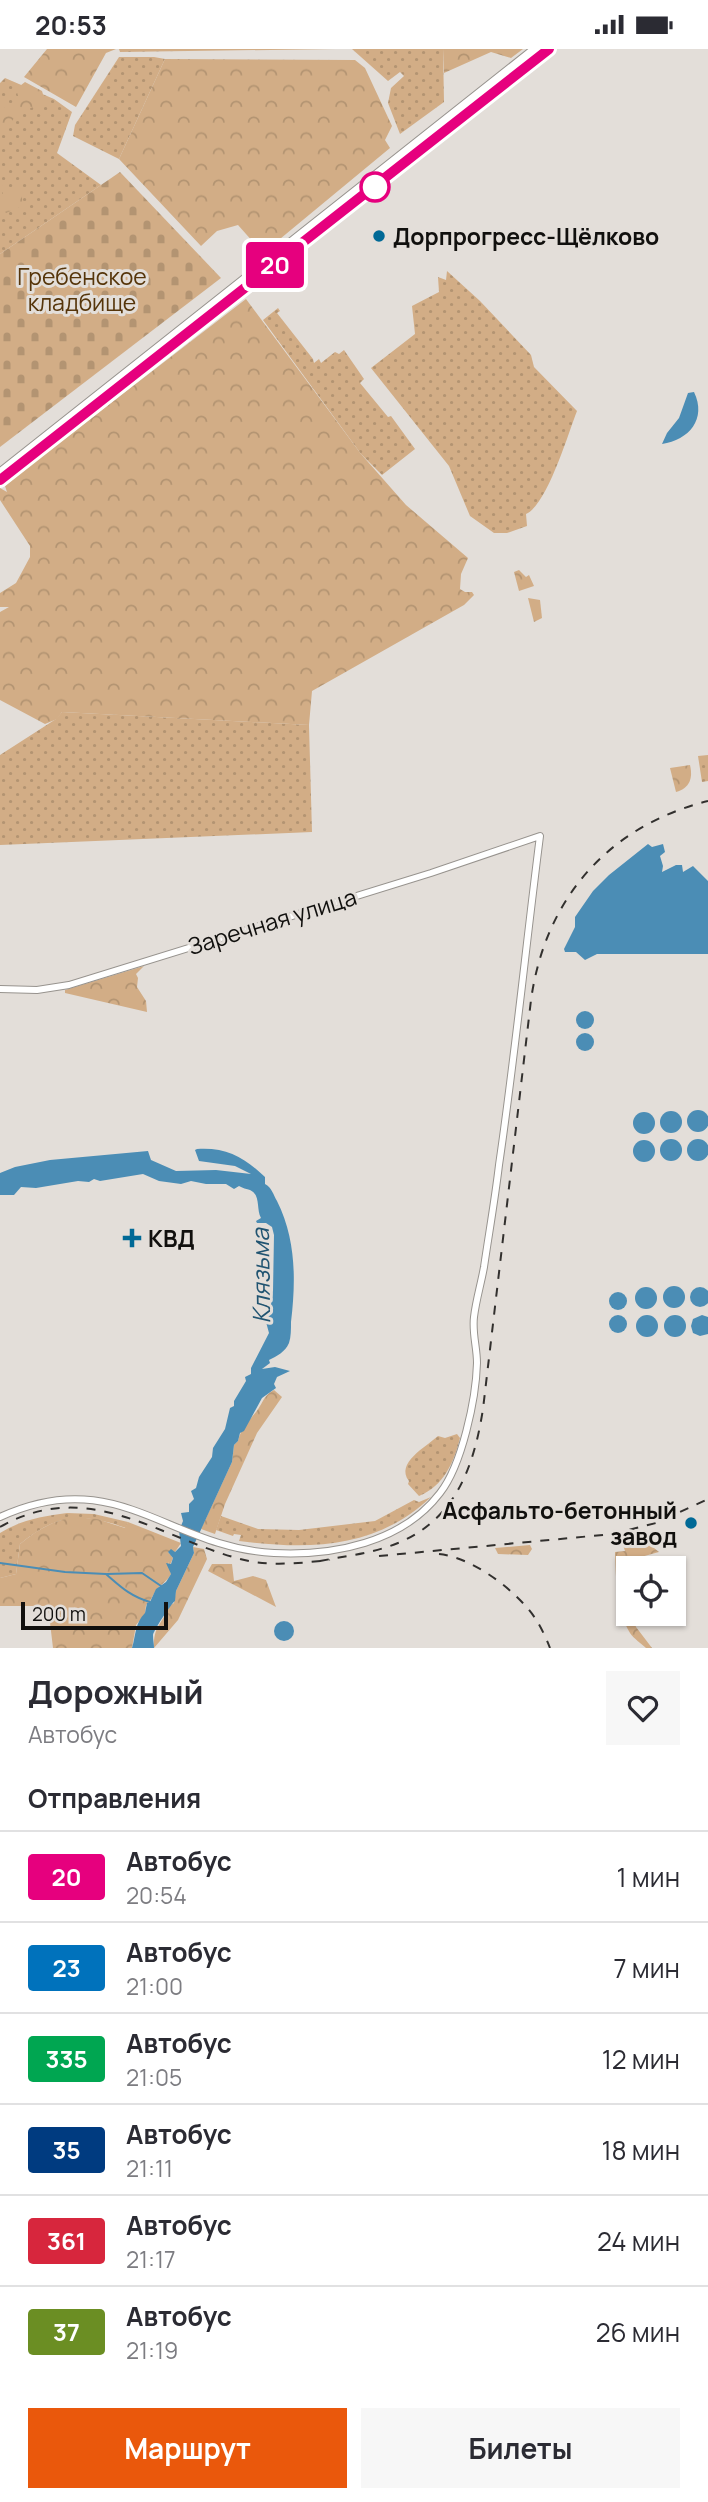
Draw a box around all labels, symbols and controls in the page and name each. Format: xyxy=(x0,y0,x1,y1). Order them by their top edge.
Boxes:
text: 20:53 xyxy=(35,7,107,43)
unlabelled marker xyxy=(360,172,390,202)
place label: Дорпрогресс-Щёлково xyxy=(393,220,659,252)
marker: Дорпрогресс-Щёлково xyxy=(371,228,387,244)
line badge: 20 xyxy=(244,242,306,288)
text: 20 xyxy=(260,248,290,281)
park label: Гребенское кладбище xyxy=(17,260,147,318)
street label: Заречная улица xyxy=(184,880,360,962)
place label: КВД xyxy=(148,1222,195,1254)
water label: Клязьма xyxy=(243,1226,277,1324)
marker: КВД xyxy=(122,1228,142,1248)
place label: Асфальто-бетонный завод xyxy=(442,1494,677,1552)
marker: Асфальто-бетонный завод xyxy=(683,1515,699,1531)
map controls xyxy=(616,1556,686,1626)
button: locate xyxy=(616,1556,686,1626)
scale bar xyxy=(21,1599,168,1631)
text: 200 m xyxy=(32,1601,86,1627)
text: Дорожный xyxy=(28,1669,204,1714)
button: heart xyxy=(606,1671,680,1745)
text: Автобус xyxy=(28,1718,117,1750)
text: Отправления xyxy=(28,1780,201,1816)
text: Автобус xyxy=(126,1843,232,1879)
text: 1 мин xyxy=(617,1859,680,1895)
text: 20 xyxy=(51,1860,82,1893)
text: 20:54 xyxy=(126,1879,187,1911)
text: Автобус xyxy=(126,1934,232,1970)
text: 7 мин xyxy=(614,1950,680,1986)
text: 23 xyxy=(52,1951,81,1984)
text: 21:00 xyxy=(126,1970,183,2002)
text: Автобус xyxy=(126,2025,232,2061)
text: 12 мин xyxy=(602,2041,680,2077)
text: 335 xyxy=(46,2042,87,2075)
text: 21:05 xyxy=(126,2061,182,2093)
text: Автобус xyxy=(126,2116,232,2152)
text: 18 мин xyxy=(601,2132,680,2168)
text: 35 xyxy=(52,2133,81,2166)
text: 21:11 xyxy=(126,2152,173,2184)
text: Автобус xyxy=(126,2207,232,2243)
text: 24 мин xyxy=(597,2223,680,2259)
text: 361 xyxy=(47,2224,86,2257)
text: 21:17 xyxy=(126,2243,175,2275)
text: Автобус xyxy=(126,2298,232,2334)
text: 26 мин xyxy=(596,2314,680,2350)
text: 37 xyxy=(53,2315,80,2348)
text: 21:19 xyxy=(126,2334,178,2366)
button: Маршрут xyxy=(28,2408,347,2488)
button: Билеты xyxy=(361,2408,680,2488)

